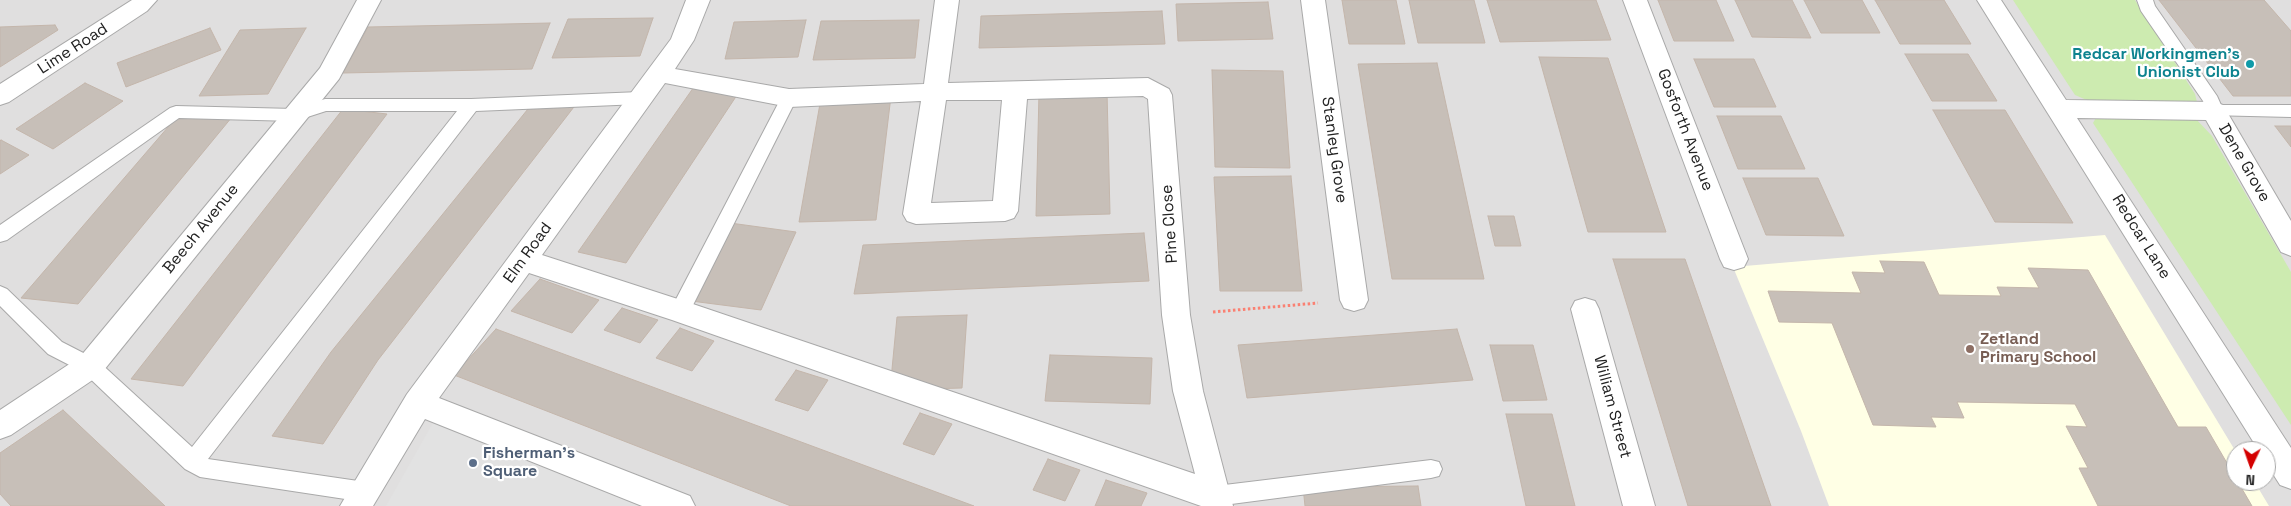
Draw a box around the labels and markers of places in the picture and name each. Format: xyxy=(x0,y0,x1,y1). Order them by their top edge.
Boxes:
place label: Redcar Workingmen's Unionist Club xyxy=(2072,45,2240,83)
marker: Redcar Workingmen's Unionist Club xyxy=(2244,58,2256,70)
place label: Zetland Primary School xyxy=(1980,330,2096,368)
marker: Zetland Primary School xyxy=(1964,343,1976,355)
place label: Fisherman's Square xyxy=(483,444,575,482)
marker: Fisherman's Square xyxy=(467,457,479,469)

